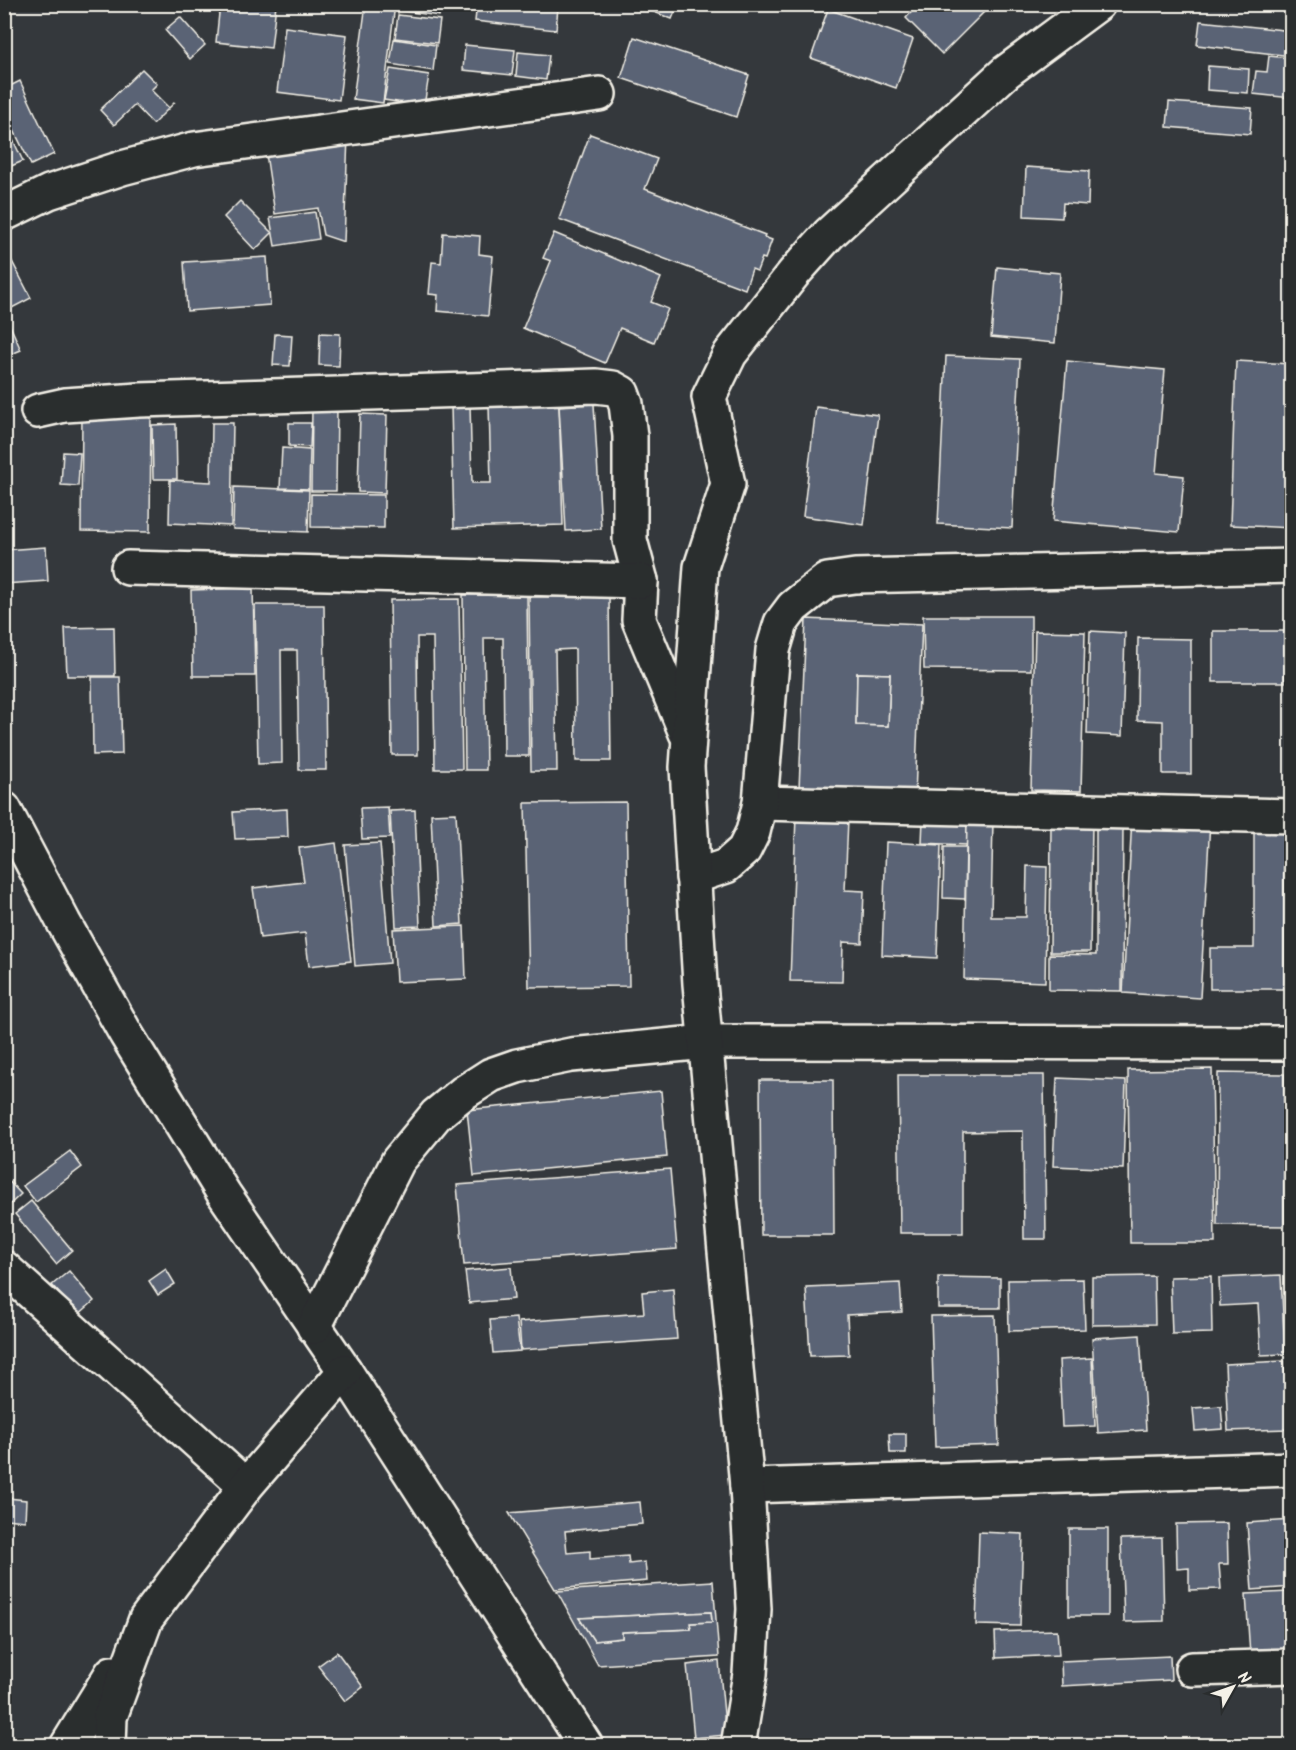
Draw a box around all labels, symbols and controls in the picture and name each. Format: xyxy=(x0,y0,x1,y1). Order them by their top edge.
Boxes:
north arrow xyxy=(1203,1657,1263,1717)
text: N xyxy=(1231,1666,1256,1690)

